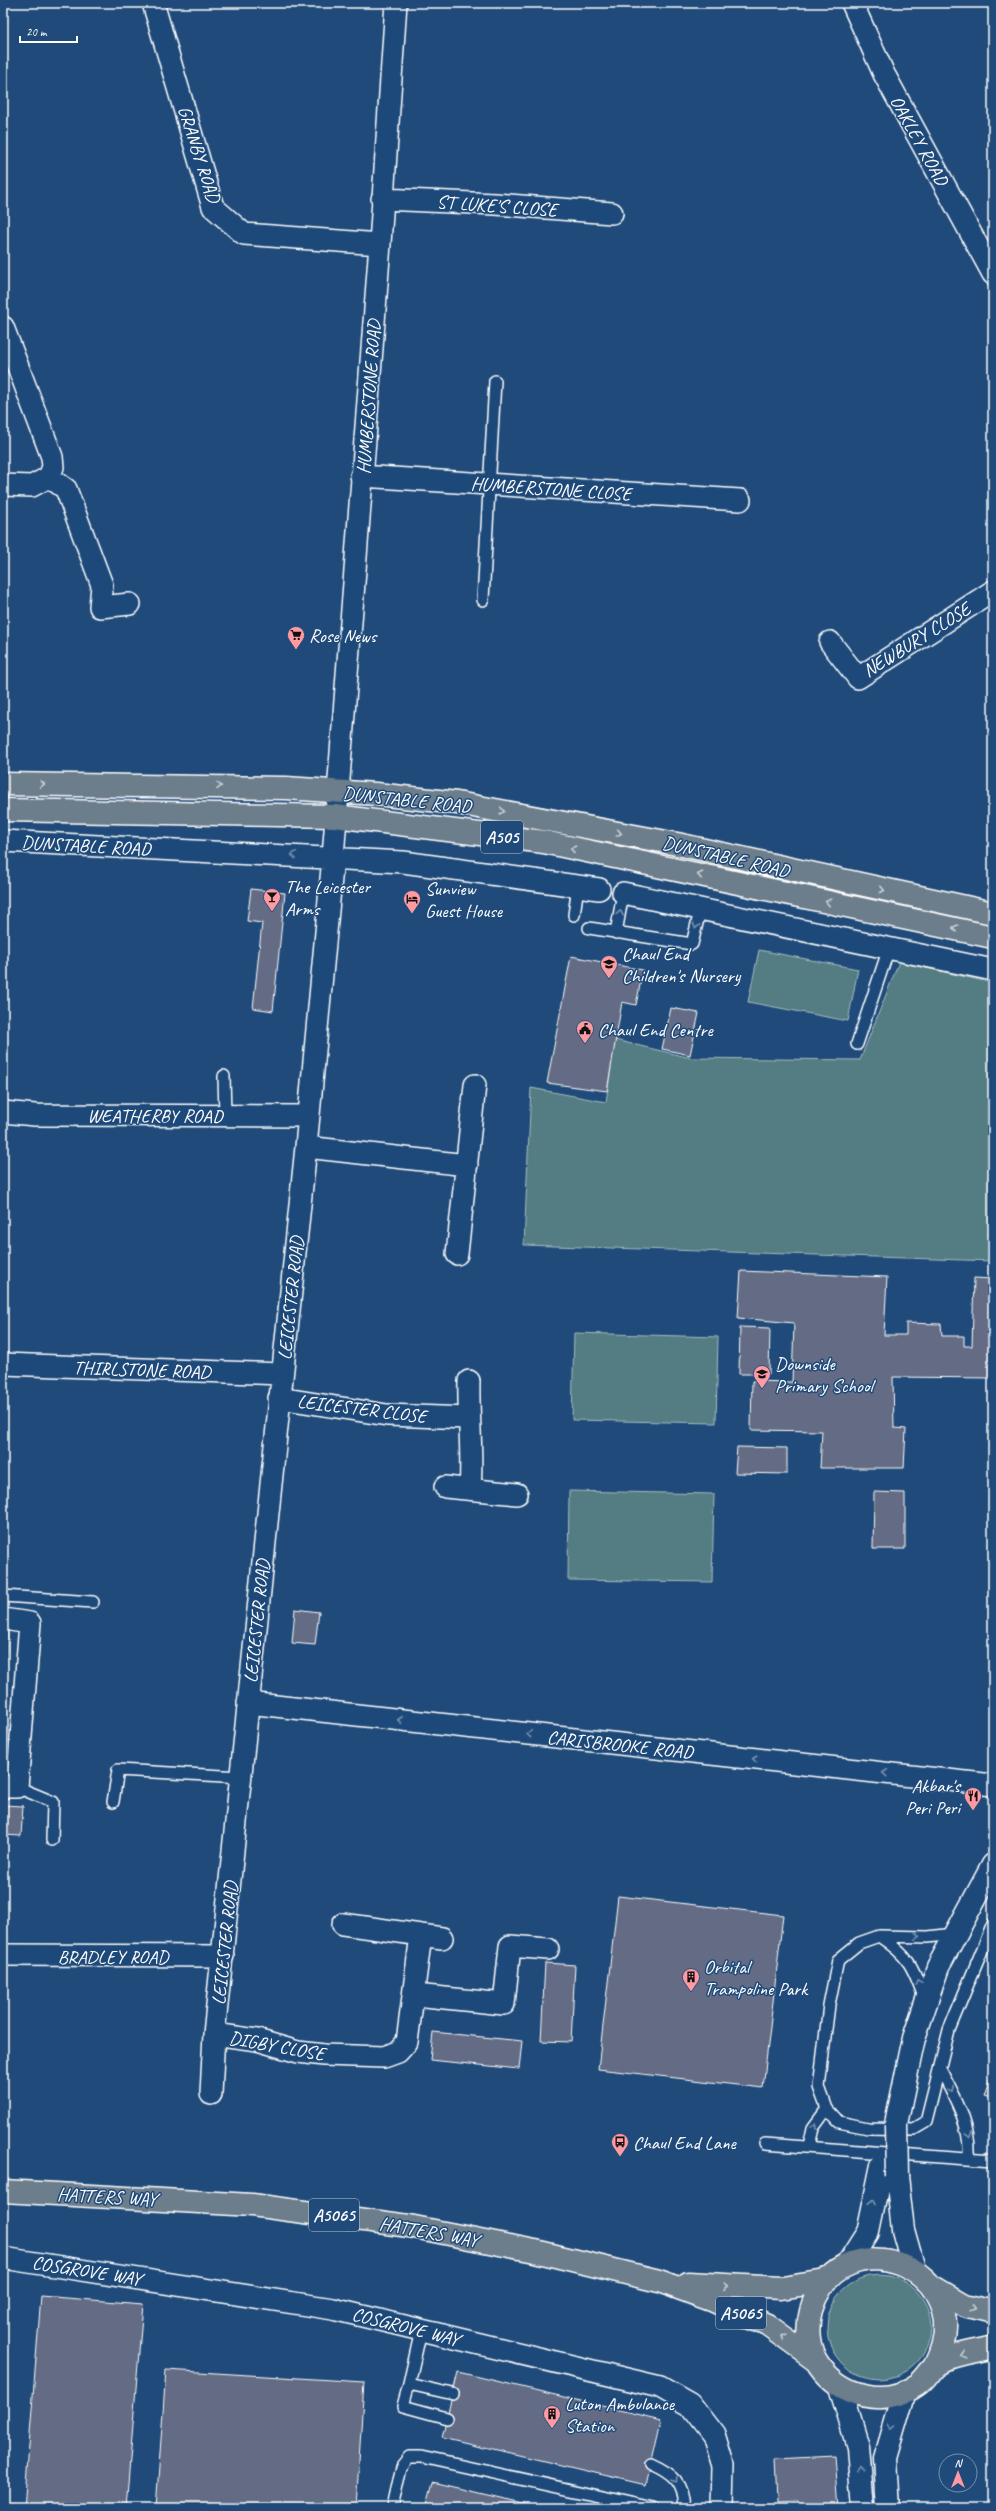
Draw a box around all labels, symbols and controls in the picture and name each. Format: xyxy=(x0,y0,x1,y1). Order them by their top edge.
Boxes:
scale bar xyxy=(20,18,77,44)
text: 20 m xyxy=(26,24,48,40)
street label: OAKLEY ROAD xyxy=(885,91,955,191)
street label: GRANBY ROAD xyxy=(172,103,227,207)
street label: ST LUKE'S CLOSE xyxy=(436,190,561,222)
street label: HUMBERSTONE ROAD xyxy=(352,317,387,475)
street label: HUMBERSTONE CLOSE xyxy=(470,471,634,507)
street label: NEWBURY CLOSE xyxy=(858,596,977,683)
place label: Rose News xyxy=(309,624,378,648)
supermarket icon: Rose News xyxy=(286,625,306,650)
one-way arrow xyxy=(39,780,45,788)
street label: DUNSTABLE ROAD xyxy=(341,781,474,819)
one-way arrow xyxy=(216,782,222,790)
one-way arrow xyxy=(499,806,505,814)
road number: A505 xyxy=(481,821,523,853)
one-way arrow xyxy=(615,828,622,836)
street label: DUNSTABLE ROAD xyxy=(21,831,153,861)
street label: DUNSTABLE ROAD xyxy=(660,831,793,884)
one-way arrow xyxy=(570,845,576,853)
one-way arrow xyxy=(291,851,297,860)
one-way arrow xyxy=(697,872,704,880)
place label: The Leicester Arms xyxy=(285,875,371,921)
place label: Sunview Guest House xyxy=(425,877,504,923)
one-way arrow xyxy=(879,885,886,893)
bar icon: The Leicester Arms xyxy=(262,887,282,912)
hotel icon: Sunview Guest House xyxy=(402,889,422,914)
one-way arrow xyxy=(825,898,831,906)
one-way arrow xyxy=(615,910,623,916)
one-way arrow xyxy=(693,922,701,929)
one-way arrow xyxy=(952,924,959,933)
place label: Chaul End Children's Nursery xyxy=(622,942,742,988)
school or university icon: Chaul End Children's Nursery xyxy=(599,954,619,979)
place label: Chaul End Centre xyxy=(598,1018,714,1042)
public building icon: Chaul End Centre xyxy=(575,1019,595,1044)
street label: WEATHERBY ROAD xyxy=(87,1104,225,1128)
street label: LEICESTER ROAD xyxy=(273,1233,310,1361)
place label: Downside Primary School xyxy=(775,1352,876,1398)
street label: THIRLSTONE ROAD xyxy=(73,1356,213,1384)
school or university icon: Downside Primary School xyxy=(752,1364,772,1389)
street label: LEICESTER CLOSE xyxy=(296,1389,430,1429)
street label: LEICESTER ROAD xyxy=(239,1556,276,1684)
one-way arrow xyxy=(397,1716,403,1725)
street label: CARISBROOKE ROAD xyxy=(546,1725,696,1765)
one-way arrow xyxy=(526,1730,532,1739)
one-way arrow xyxy=(752,1755,758,1764)
one-way arrow xyxy=(882,1769,888,1778)
place label: Akbar's Peri Peri xyxy=(905,1774,963,1820)
restaurant icon: Akbar's Peri Peri xyxy=(963,1786,983,1811)
street label: LEICESTER ROAD xyxy=(207,1878,244,2006)
one-way arrow xyxy=(914,1931,920,1940)
street label: BRADLEY ROAD xyxy=(58,1945,170,1969)
place label: Orbital Trampoline Park xyxy=(704,1955,809,2001)
building icon: Orbital Trampoline Park xyxy=(681,1967,701,1992)
one-way arrow xyxy=(915,1979,923,1986)
street label: DIGBY CLOSE xyxy=(227,2026,329,2067)
one-way arrow xyxy=(946,2086,954,2093)
one-way arrow xyxy=(810,2123,818,2130)
place label: Chaul End Lane xyxy=(633,2131,738,2155)
bus stop icon: Chaul End Lane xyxy=(610,2132,630,2157)
one-way arrow xyxy=(964,2132,972,2138)
street label: HATTERS WAY xyxy=(56,2182,161,2212)
road number: A5065 xyxy=(309,2199,359,2231)
one-way arrow xyxy=(869,2199,877,2205)
street label: HATTERS WAY xyxy=(377,2211,484,2253)
street label: COSGROVE WAY xyxy=(31,2251,146,2292)
one-way arrow xyxy=(723,2282,729,2290)
road number: A5065 xyxy=(716,2297,766,2329)
street label: COSGROVE WAY xyxy=(350,2302,465,2353)
one-way arrow xyxy=(970,2302,977,2311)
one-way arrow xyxy=(781,2334,788,2342)
one-way arrow xyxy=(960,2350,967,2358)
place label: Luton Ambulance Station xyxy=(565,2392,676,2438)
building icon: Luton Ambulance Station xyxy=(542,2404,562,2429)
one-way arrow xyxy=(889,2425,897,2431)
north arrow xyxy=(938,2453,978,2493)
text: N xyxy=(955,2456,964,2470)
one-way arrow xyxy=(856,2466,865,2472)
one-way arrow xyxy=(670,2476,678,2483)

